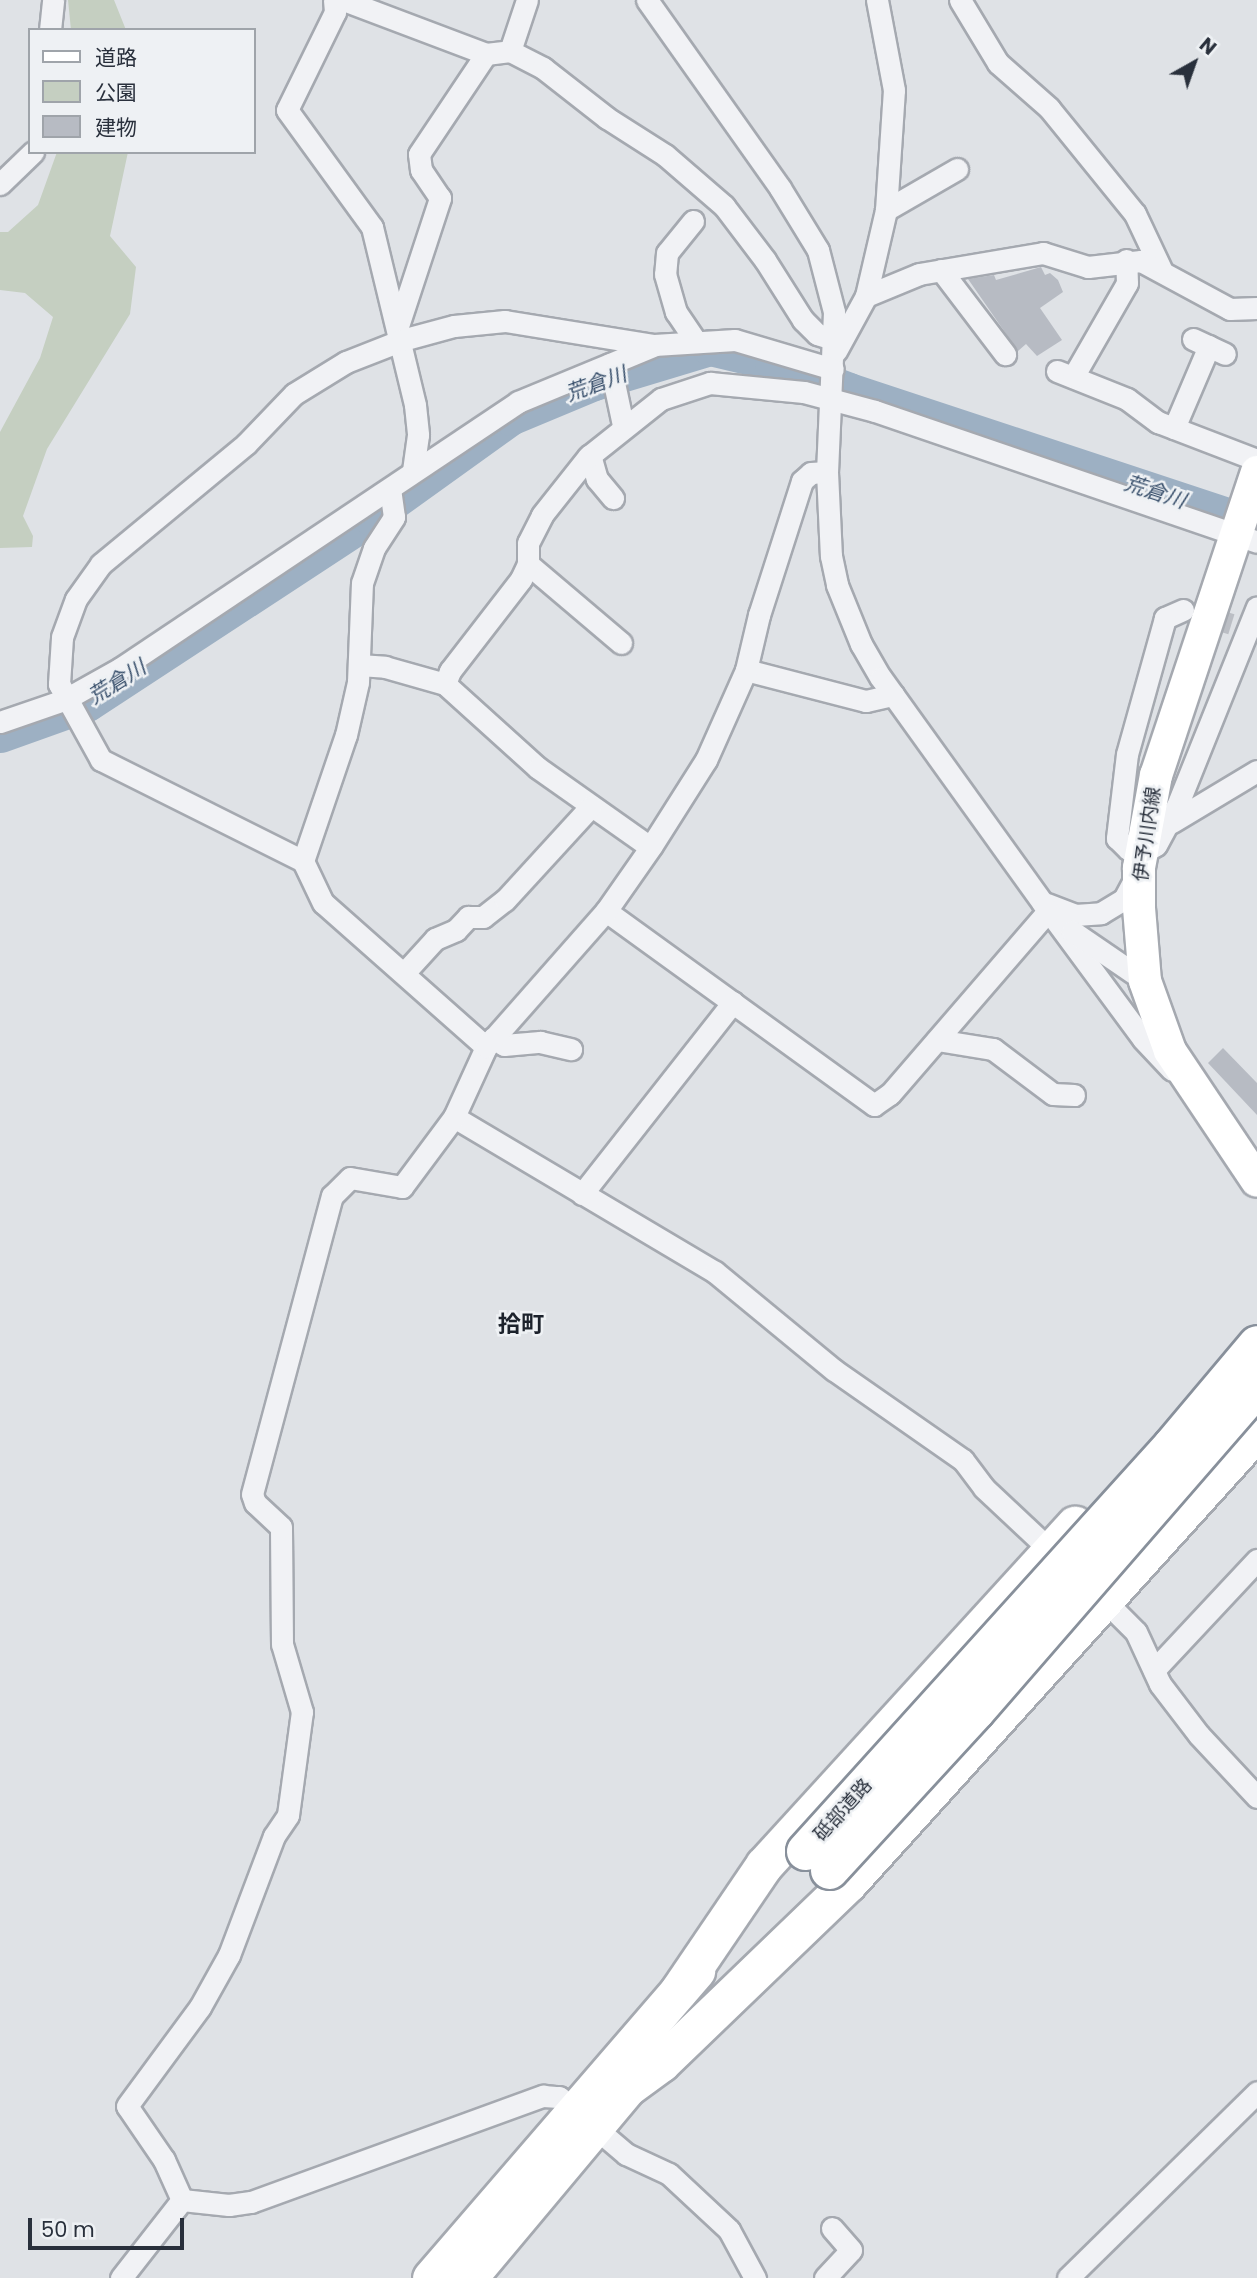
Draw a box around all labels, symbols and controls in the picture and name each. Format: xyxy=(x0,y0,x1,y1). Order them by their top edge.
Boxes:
legend xyxy=(28,28,256,154)
north arrow xyxy=(1159,28,1229,98)
text: N xyxy=(1194,32,1222,61)
text: 道路 xyxy=(95,43,137,72)
text: 公園 xyxy=(95,78,137,107)
text: 建物 xyxy=(95,113,137,142)
water label: 荒倉川 xyxy=(562,361,630,407)
water label: 荒倉川 xyxy=(1121,470,1189,514)
water label: 荒倉川 xyxy=(84,655,150,709)
street label: 伊予川内線 xyxy=(1129,785,1165,883)
district label: 拾町 xyxy=(498,1310,544,1338)
street label: 砥部道路 xyxy=(809,1774,877,1846)
scale bar xyxy=(32,2204,187,2248)
text: 50 m xyxy=(41,2215,95,2244)

